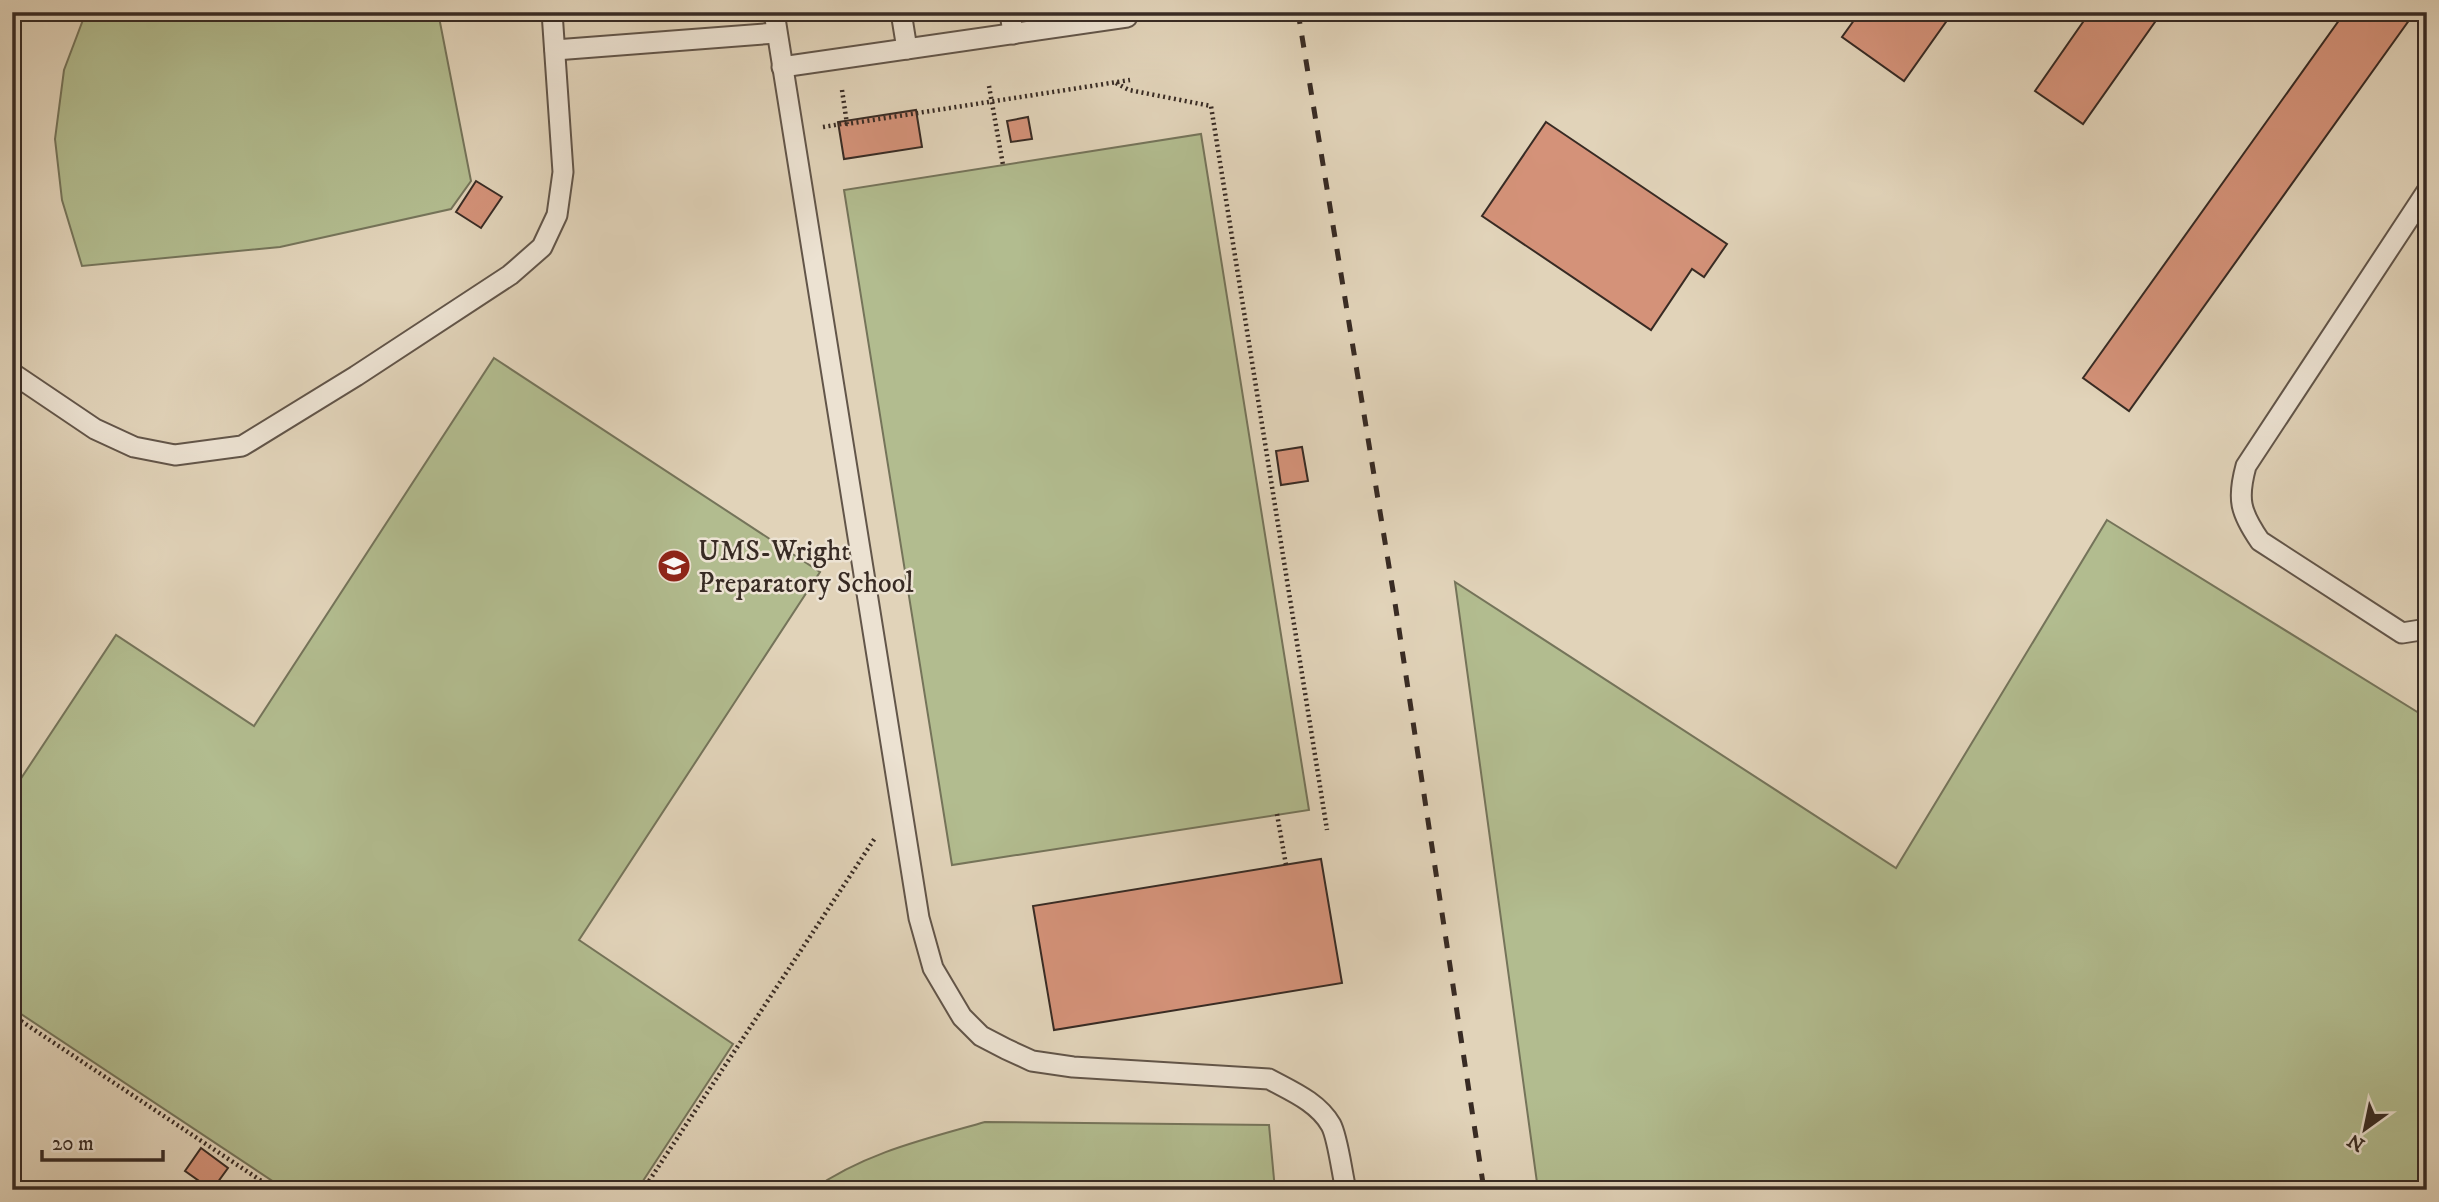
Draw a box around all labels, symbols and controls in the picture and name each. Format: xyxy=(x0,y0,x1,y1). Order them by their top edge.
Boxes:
place label: UMS-Wright Preparatory School xyxy=(698,534,914,601)
school or university icon: UMS-Wright Preparatory School xyxy=(655,547,693,585)
north arrow xyxy=(2330,1094,2400,1164)
scale bar xyxy=(42,1118,163,1162)
text: N xyxy=(2343,1128,2369,1156)
text: 20 m xyxy=(52,1131,94,1157)

